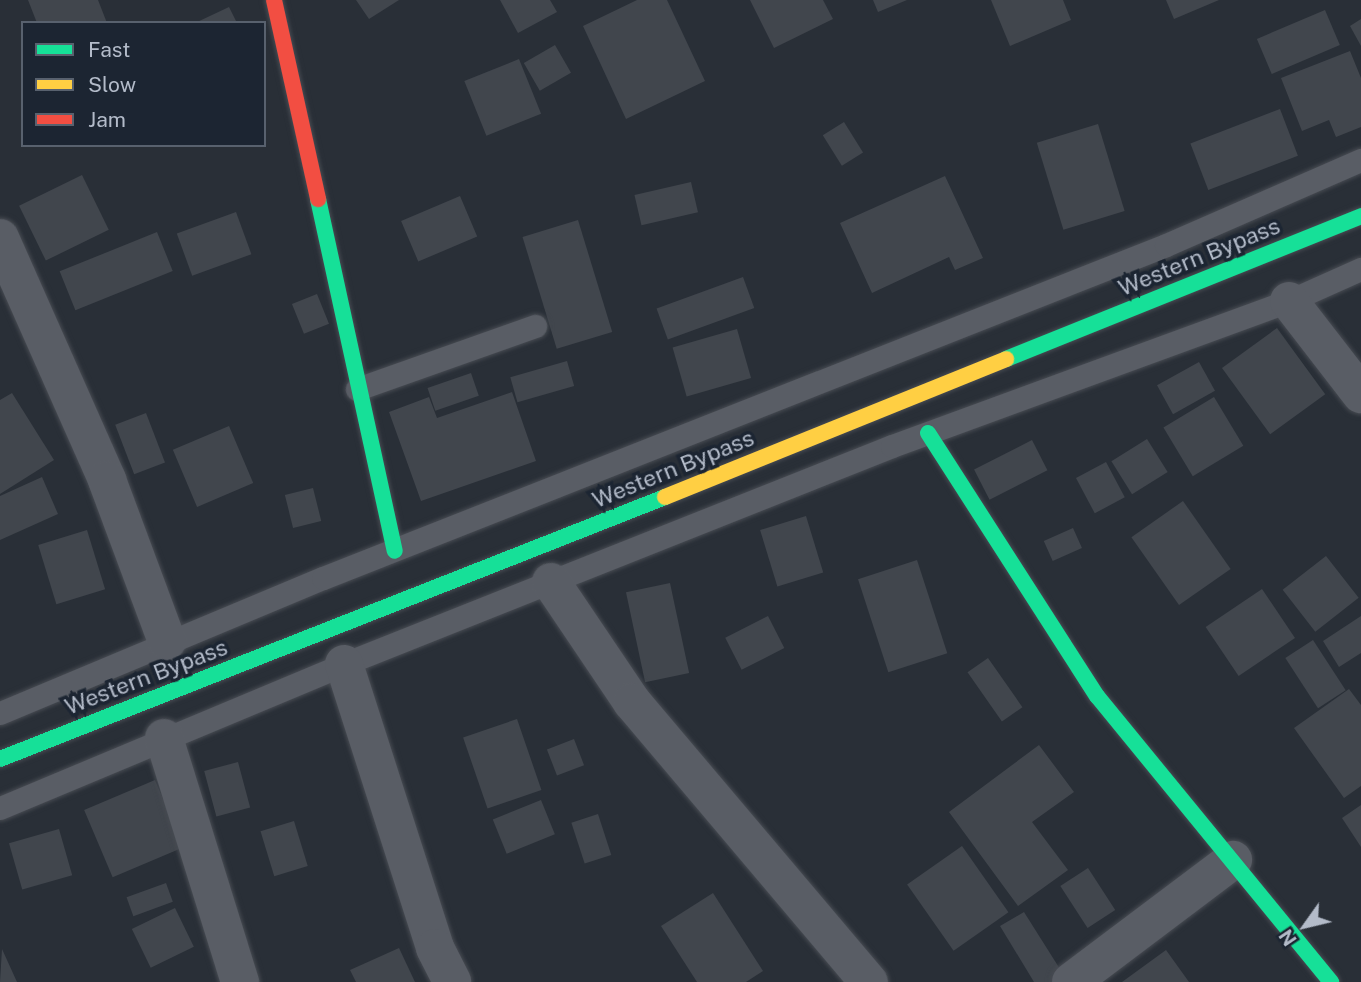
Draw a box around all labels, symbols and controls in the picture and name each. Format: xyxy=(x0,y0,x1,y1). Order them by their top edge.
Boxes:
legend xyxy=(21,21,266,147)
text: Fast xyxy=(88,37,130,62)
text: Slow xyxy=(88,72,136,97)
text: Jam xyxy=(88,107,126,132)
street label: Western Bypass xyxy=(1114,212,1284,302)
street label: Western Bypass xyxy=(588,424,758,514)
street label: Western Bypass xyxy=(61,633,231,721)
north arrow xyxy=(1270,891,1340,961)
text: N xyxy=(1274,925,1301,950)

